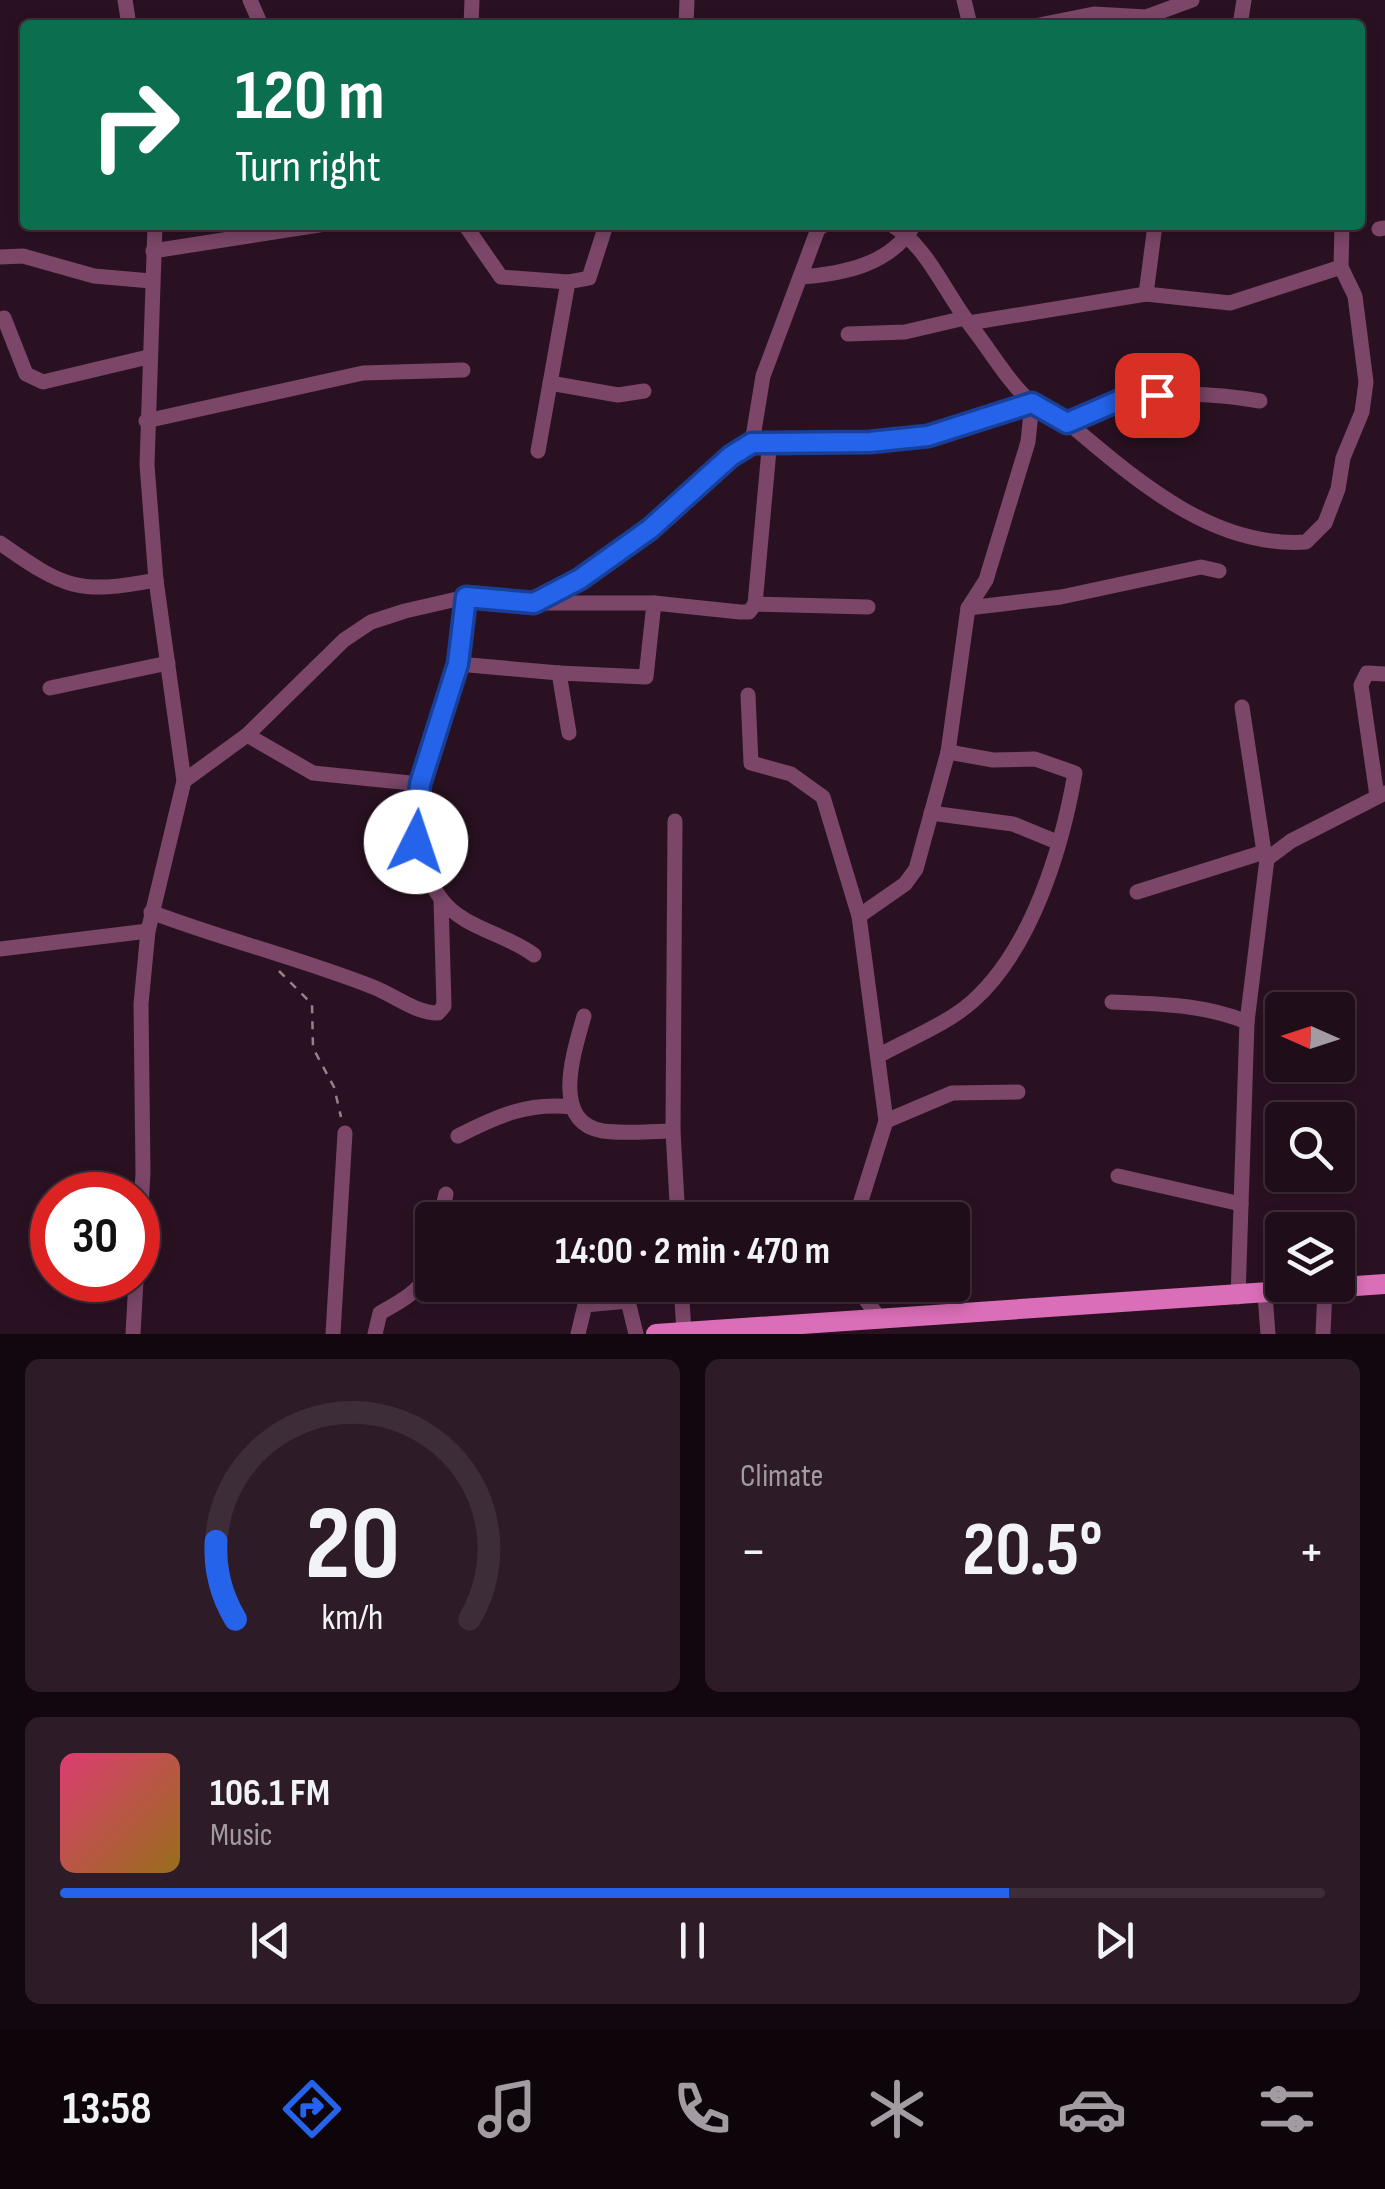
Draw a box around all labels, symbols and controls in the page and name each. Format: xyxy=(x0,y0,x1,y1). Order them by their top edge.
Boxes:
text: 120 m xyxy=(235,55,385,139)
icon: right xyxy=(70,60,200,190)
text: Turn right xyxy=(235,140,381,195)
pin xyxy=(1115,353,1200,438)
icon: arrive xyxy=(1130,368,1185,423)
position arrow xyxy=(364,790,468,894)
north arrow xyxy=(1265,992,1355,1082)
map controls xyxy=(1265,992,1355,1302)
button: search xyxy=(1265,1102,1355,1192)
speed limit sign: 30 xyxy=(30,1172,160,1302)
button: layers xyxy=(1265,1212,1355,1302)
text: 14:00 · 2 min · 470 m xyxy=(555,1229,830,1274)
text: Climate xyxy=(740,1457,823,1496)
text: 20 xyxy=(305,1483,400,1608)
text: 20.5° xyxy=(962,1506,1103,1597)
text: − xyxy=(740,1519,767,1586)
text: + xyxy=(1298,1519,1325,1586)
text: km/h xyxy=(322,1597,383,1640)
text: 106.1 FM xyxy=(210,1771,330,1816)
text: Music xyxy=(210,1816,273,1855)
icon: previous xyxy=(243,1913,298,1968)
icon: pause xyxy=(665,1913,720,1968)
icon: next xyxy=(1087,1913,1142,1968)
icon: directions xyxy=(277,2074,347,2144)
icon: music xyxy=(472,2074,542,2144)
icon: phone xyxy=(667,2074,737,2144)
icon: climate xyxy=(862,2074,932,2144)
icon: car xyxy=(1057,2074,1127,2144)
icon: filters xyxy=(1252,2074,1322,2144)
text: 13:58 xyxy=(63,2082,151,2137)

